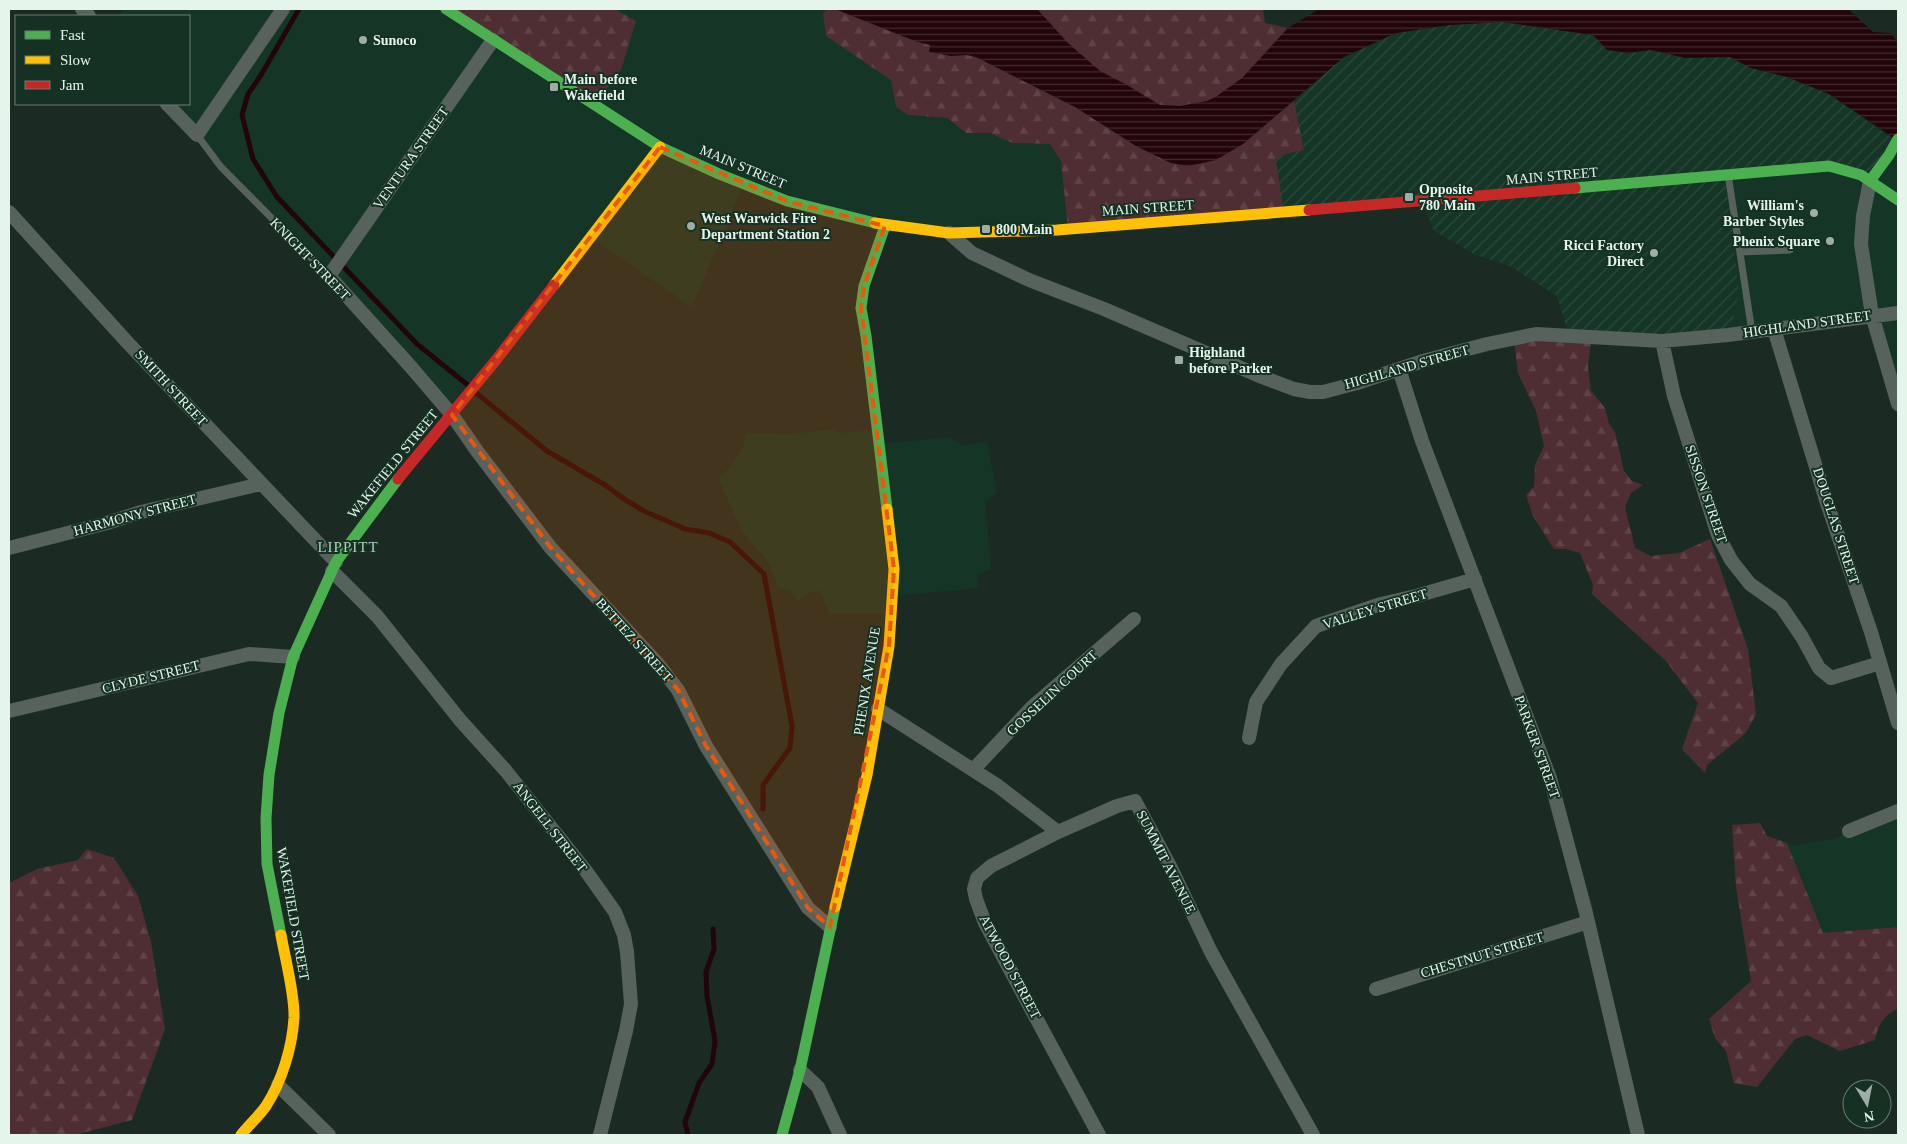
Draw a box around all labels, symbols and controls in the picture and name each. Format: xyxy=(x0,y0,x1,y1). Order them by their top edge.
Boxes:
legend xyxy=(15,15,190,105)
text: Fast xyxy=(60,27,86,43)
place label: Sunoco xyxy=(373,33,417,48)
marker: Sunoco xyxy=(357,34,369,46)
text: Slow xyxy=(60,52,91,68)
place label: Main before Wakefield xyxy=(564,72,637,103)
text: Jam xyxy=(60,77,84,93)
marker: Main before Wakefield xyxy=(548,81,560,93)
street label: VENTURA STREET xyxy=(370,104,452,212)
street label: MAIN STREET xyxy=(698,142,789,192)
street label: MAIN STREET xyxy=(1505,164,1599,187)
place label: Opposite 780 Main xyxy=(1419,182,1476,213)
marker: Opposite 780 Main xyxy=(1403,191,1415,203)
street label: MAIN STREET xyxy=(1102,197,1195,219)
place label: William's Barber Styles xyxy=(1723,198,1805,229)
marker: William's Barber Styles xyxy=(1808,207,1820,219)
place label: West Warwick Fire Department Station 2 xyxy=(701,211,830,242)
street label: KNIGHT STREET xyxy=(267,215,353,303)
marker: West Warwick Fire Department Station 2 xyxy=(685,220,697,232)
place label: 800 Main xyxy=(996,222,1053,237)
marker: 800 Main xyxy=(980,223,992,235)
place label: Phenix Square xyxy=(1733,234,1820,249)
marker: Phenix Square xyxy=(1824,235,1836,247)
place label: Ricci Factory Direct xyxy=(1564,238,1644,269)
marker: Ricci Factory Direct xyxy=(1648,247,1660,259)
street label: HIGHLAND STREET xyxy=(1742,308,1872,340)
street label: HIGHLAND STREET xyxy=(1343,342,1471,392)
place label: Highland before Parker xyxy=(1189,345,1272,376)
street label: SMITH STREET xyxy=(132,347,210,429)
marker: Highland before Parker xyxy=(1173,354,1185,366)
street label: WAKEFIELD STREET xyxy=(345,407,442,521)
street label: SISSON STREET xyxy=(1682,443,1730,546)
street label: DOUGLAS STREET xyxy=(1810,466,1862,587)
street label: HARMONY STREET xyxy=(72,491,199,539)
district label: LIPPITT xyxy=(317,539,379,555)
street label: VALLEY STREET xyxy=(1321,586,1429,632)
street label: BETTEZ STREET xyxy=(593,595,676,685)
street label: PHENIX AVENUE xyxy=(851,626,883,736)
street label: GOSSELIN COURT xyxy=(1004,647,1101,739)
street label: CLYDE STREET xyxy=(101,658,202,696)
street label: PARKER STREET xyxy=(1511,693,1563,801)
street label: ANGELL STREET xyxy=(510,779,590,875)
street label: SUMMIT AVENUE xyxy=(1133,808,1199,916)
street label: WAKEFIELD STREET xyxy=(274,846,312,982)
street label: ATWOOD STREET xyxy=(976,912,1044,1022)
street label: CHESTNUT STREET xyxy=(1419,929,1546,981)
north arrow xyxy=(1842,1079,1892,1129)
text: N xyxy=(1863,1108,1875,1125)

